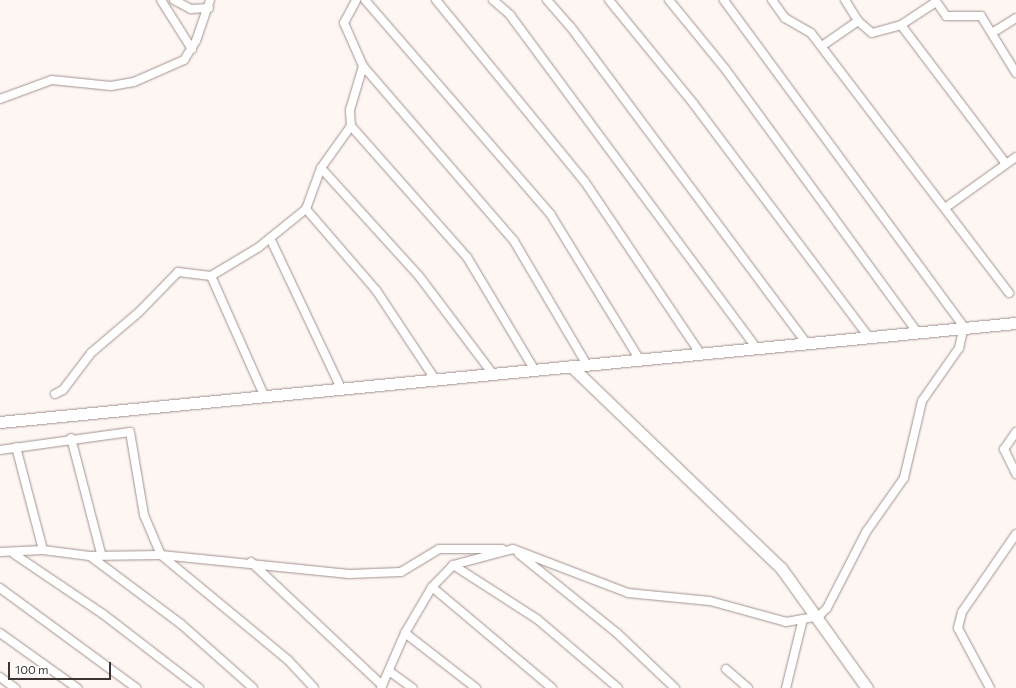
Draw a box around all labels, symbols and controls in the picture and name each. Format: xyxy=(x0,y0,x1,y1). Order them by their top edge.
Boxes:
scale bar xyxy=(10,654,113,680)
text: 100 m xyxy=(15,662,49,676)

